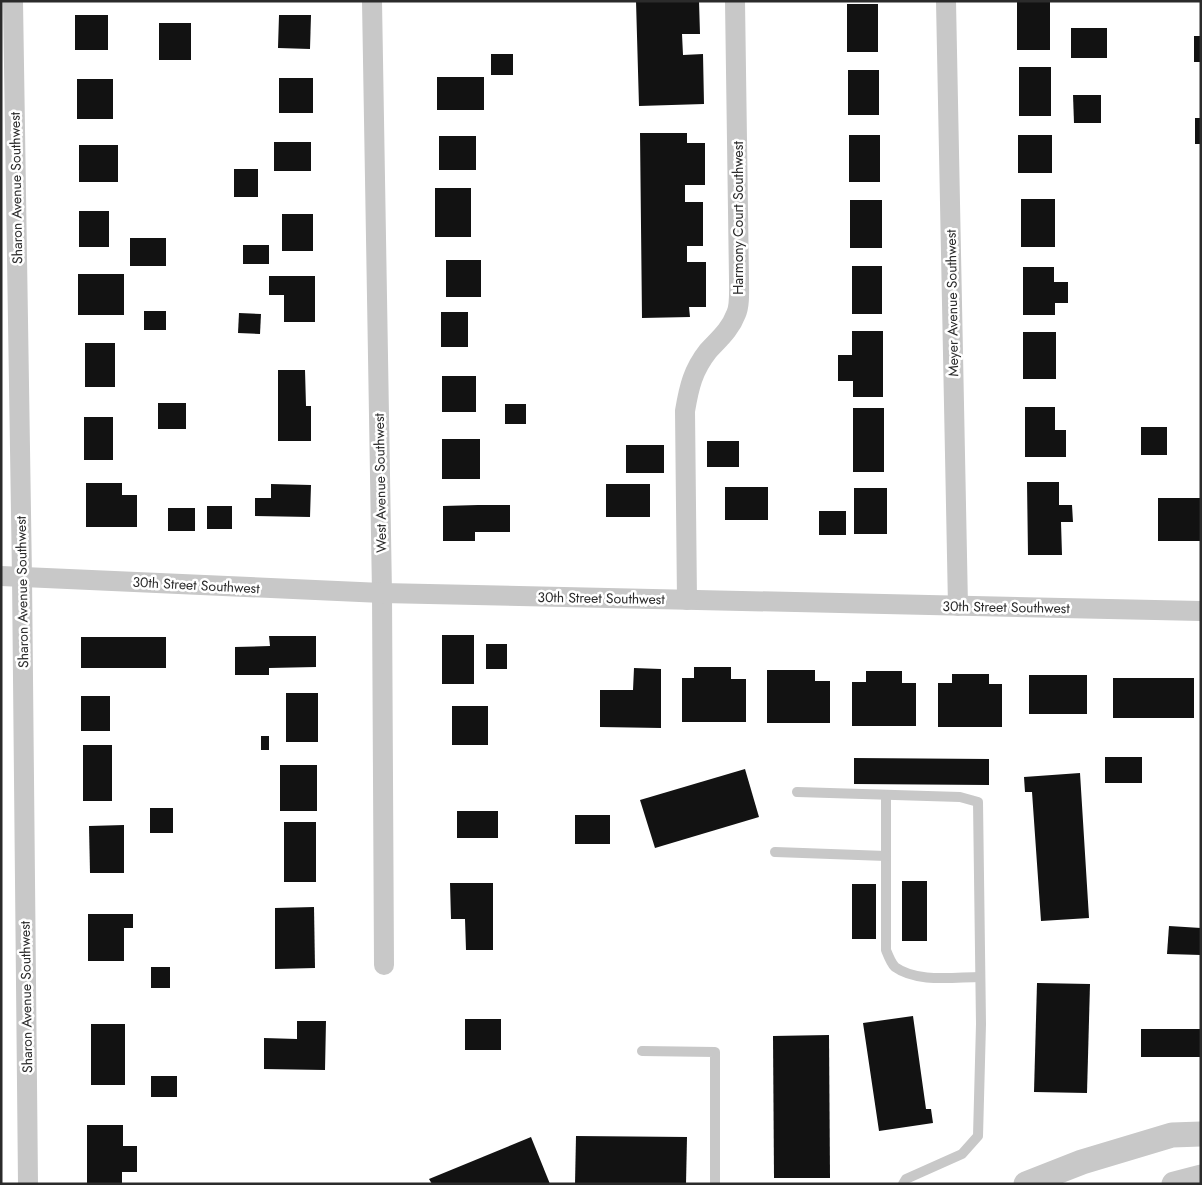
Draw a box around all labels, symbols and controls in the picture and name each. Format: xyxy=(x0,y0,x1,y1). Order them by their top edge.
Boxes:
street label: Sharon Avenue Southwest xyxy=(5,111,27,264)
street label: Harmony Court Southwest xyxy=(728,141,748,295)
street label: Meyer Avenue Southwest xyxy=(941,229,963,377)
street label: West Avenue Southwest xyxy=(369,412,391,553)
street label: Sharon Avenue Southwest xyxy=(11,515,33,668)
street label: 30th Street Southwest xyxy=(132,572,261,598)
street label: 30th Street Southwest xyxy=(537,587,665,609)
street label: 30th Street Southwest xyxy=(942,596,1070,618)
street label: Sharon Avenue Southwest xyxy=(15,920,37,1073)

